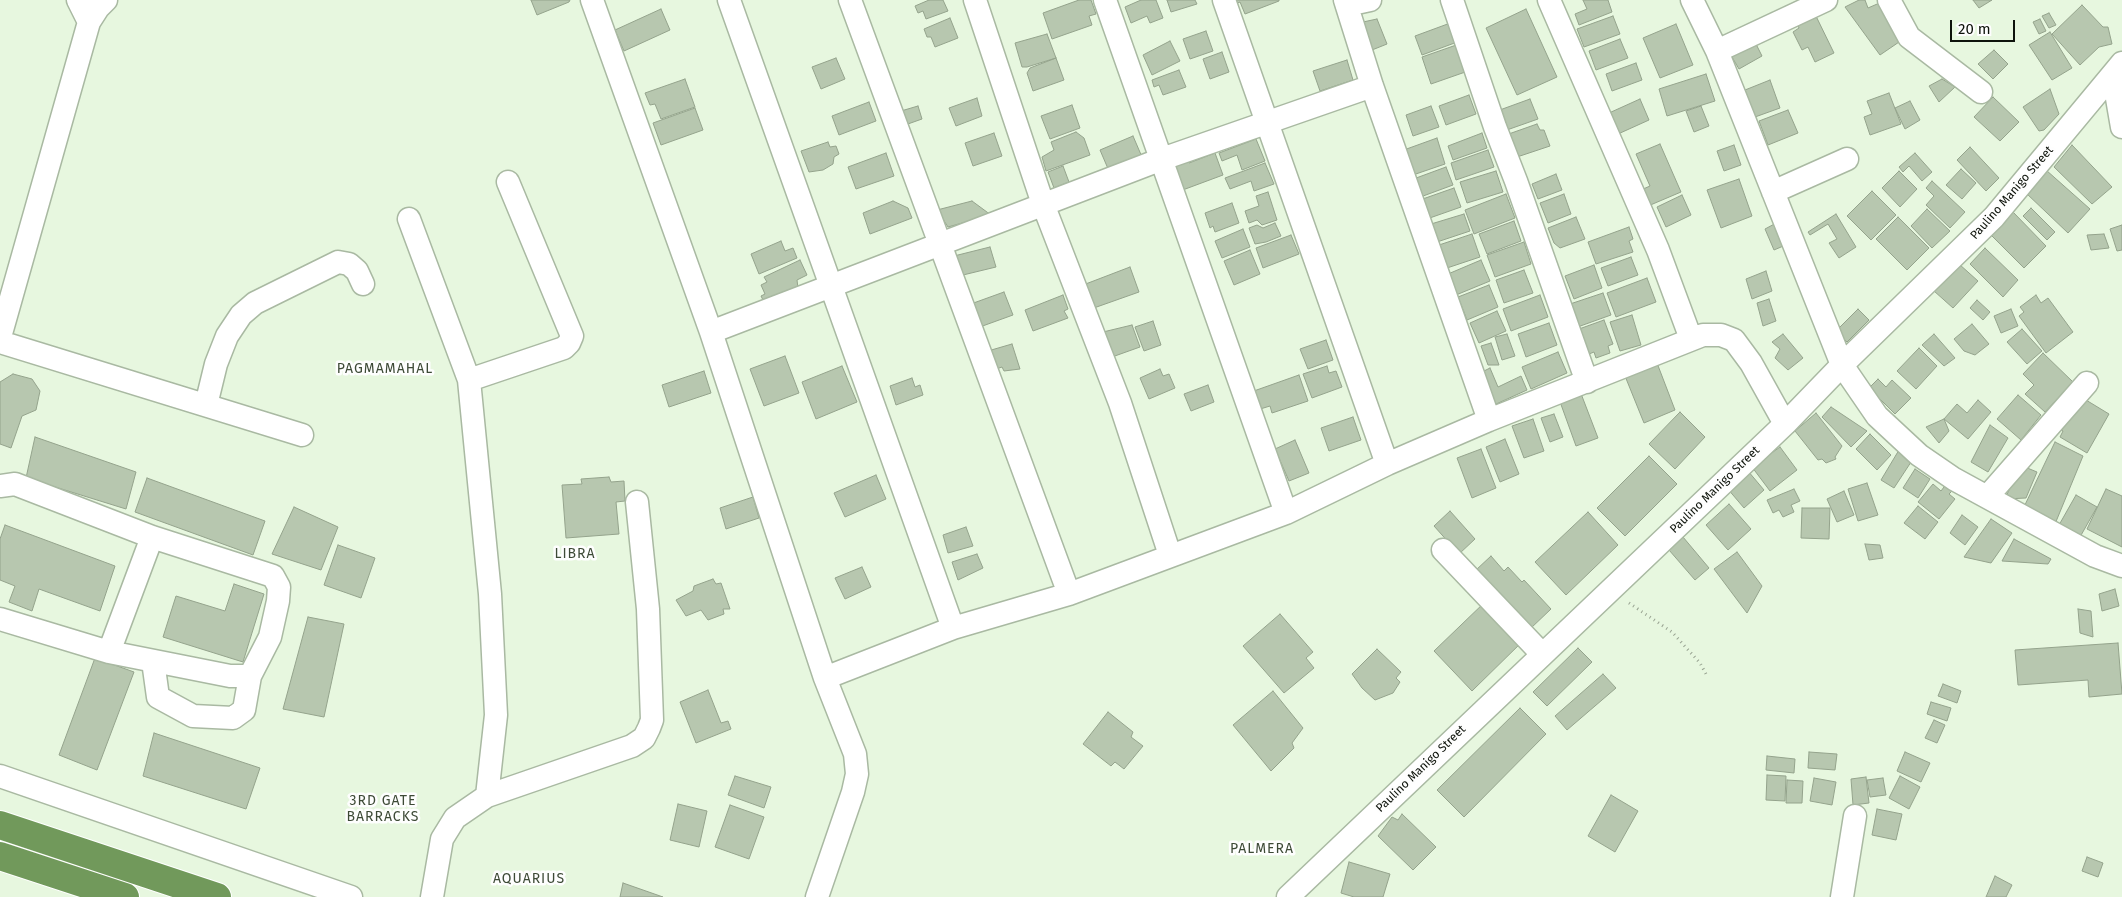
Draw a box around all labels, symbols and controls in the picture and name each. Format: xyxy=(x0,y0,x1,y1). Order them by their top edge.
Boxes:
scale bar xyxy=(1952,10,2017,42)
text: 20 m xyxy=(1958,20,1991,38)
street label: Paulino Manigo Street xyxy=(1968,143,2056,243)
district label: PAGMAMAHAL xyxy=(336,361,434,377)
street label: Paulino Manigo Street xyxy=(1667,443,1763,537)
district label: LIBRA xyxy=(554,546,596,562)
street label: Paulino Manigo Street xyxy=(1373,722,1469,816)
district label: 3RD GATE BARRACKS xyxy=(346,793,420,826)
district label: PALMERA xyxy=(1229,841,1295,857)
district label: AQUARIUS xyxy=(492,871,566,887)

